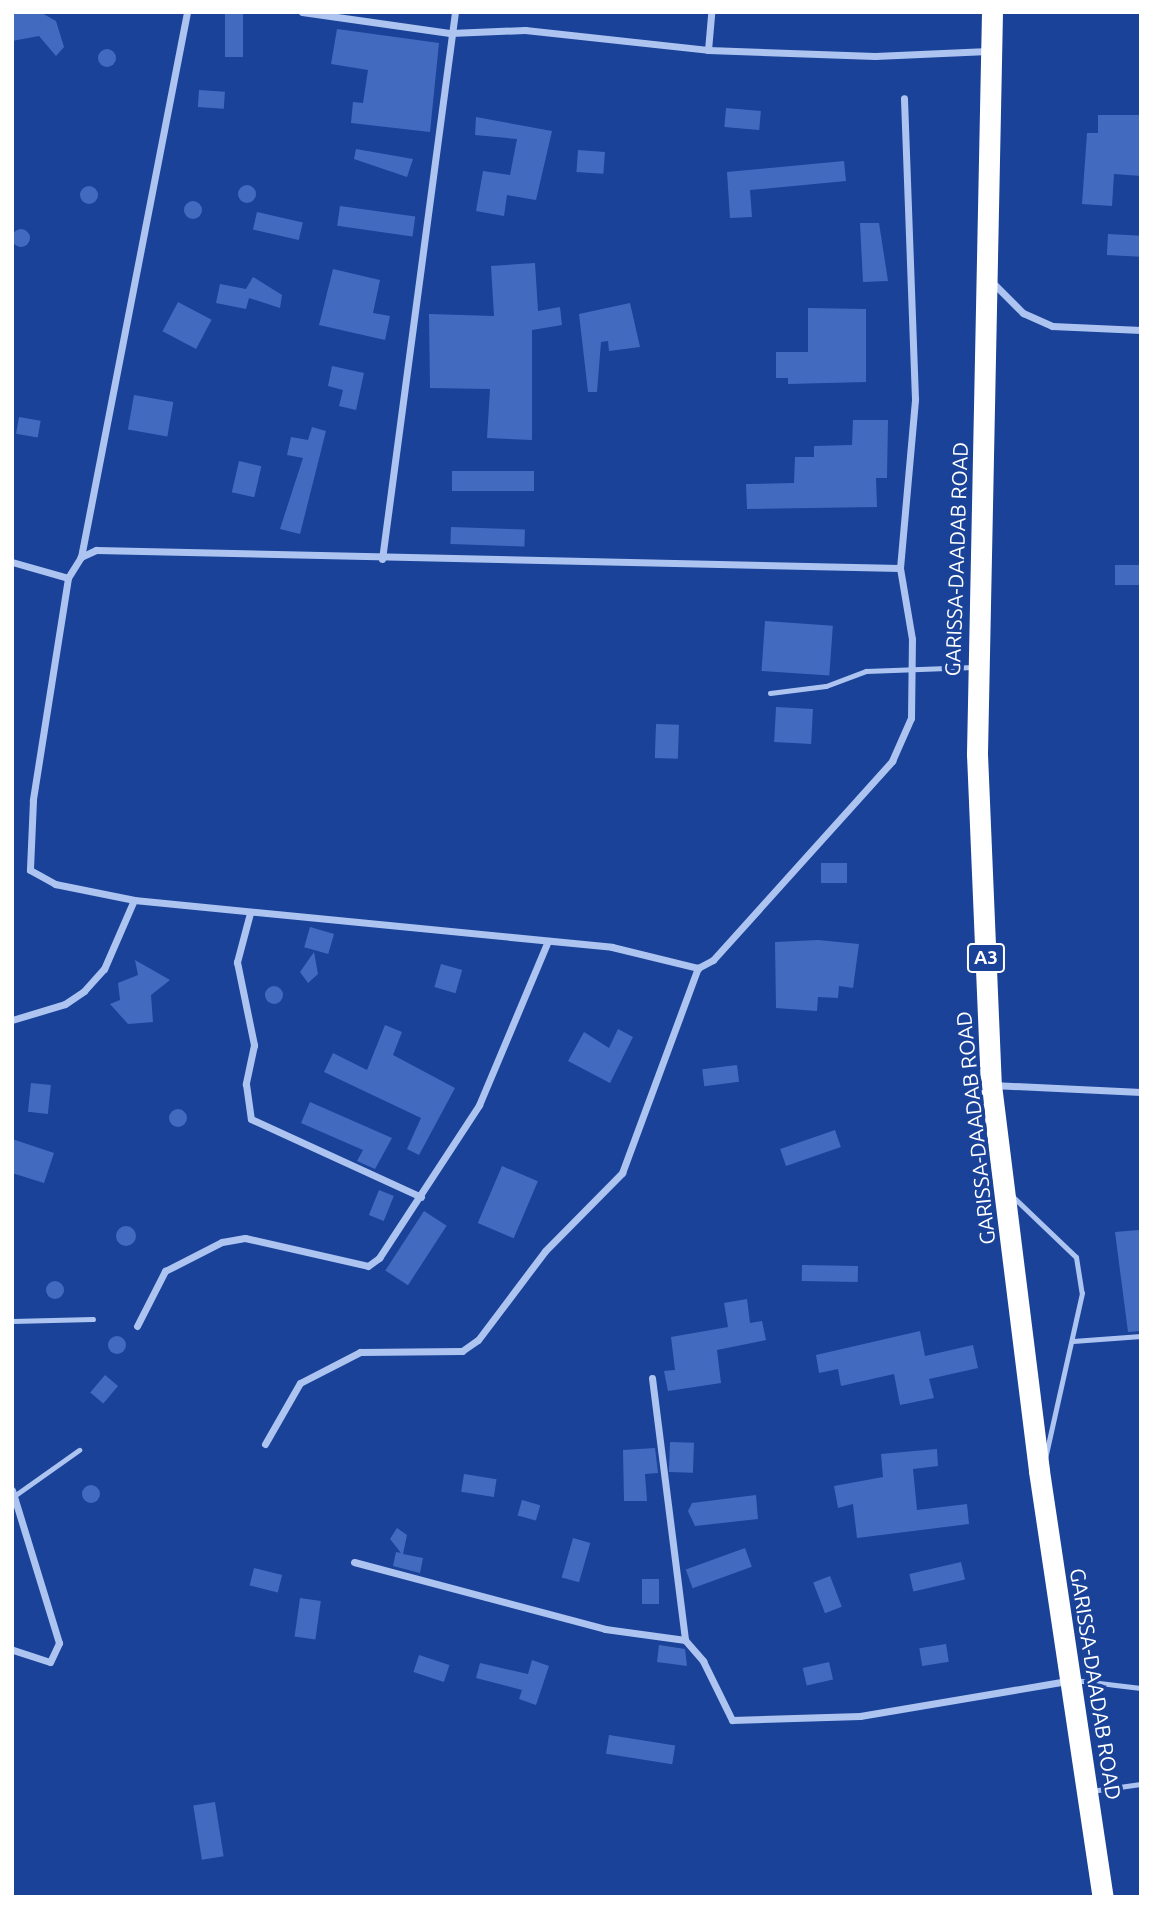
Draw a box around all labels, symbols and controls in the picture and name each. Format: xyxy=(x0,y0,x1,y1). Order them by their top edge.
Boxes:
street label: GARISSA-DAADAB ROAD xyxy=(939,441,973,677)
road number: A3 xyxy=(967,942,1005,974)
street label: GARISSA-DAADAB ROAD xyxy=(950,1010,1000,1246)
street label: GARISSA-DAADAB ROAD xyxy=(1065,1566,1127,1802)

